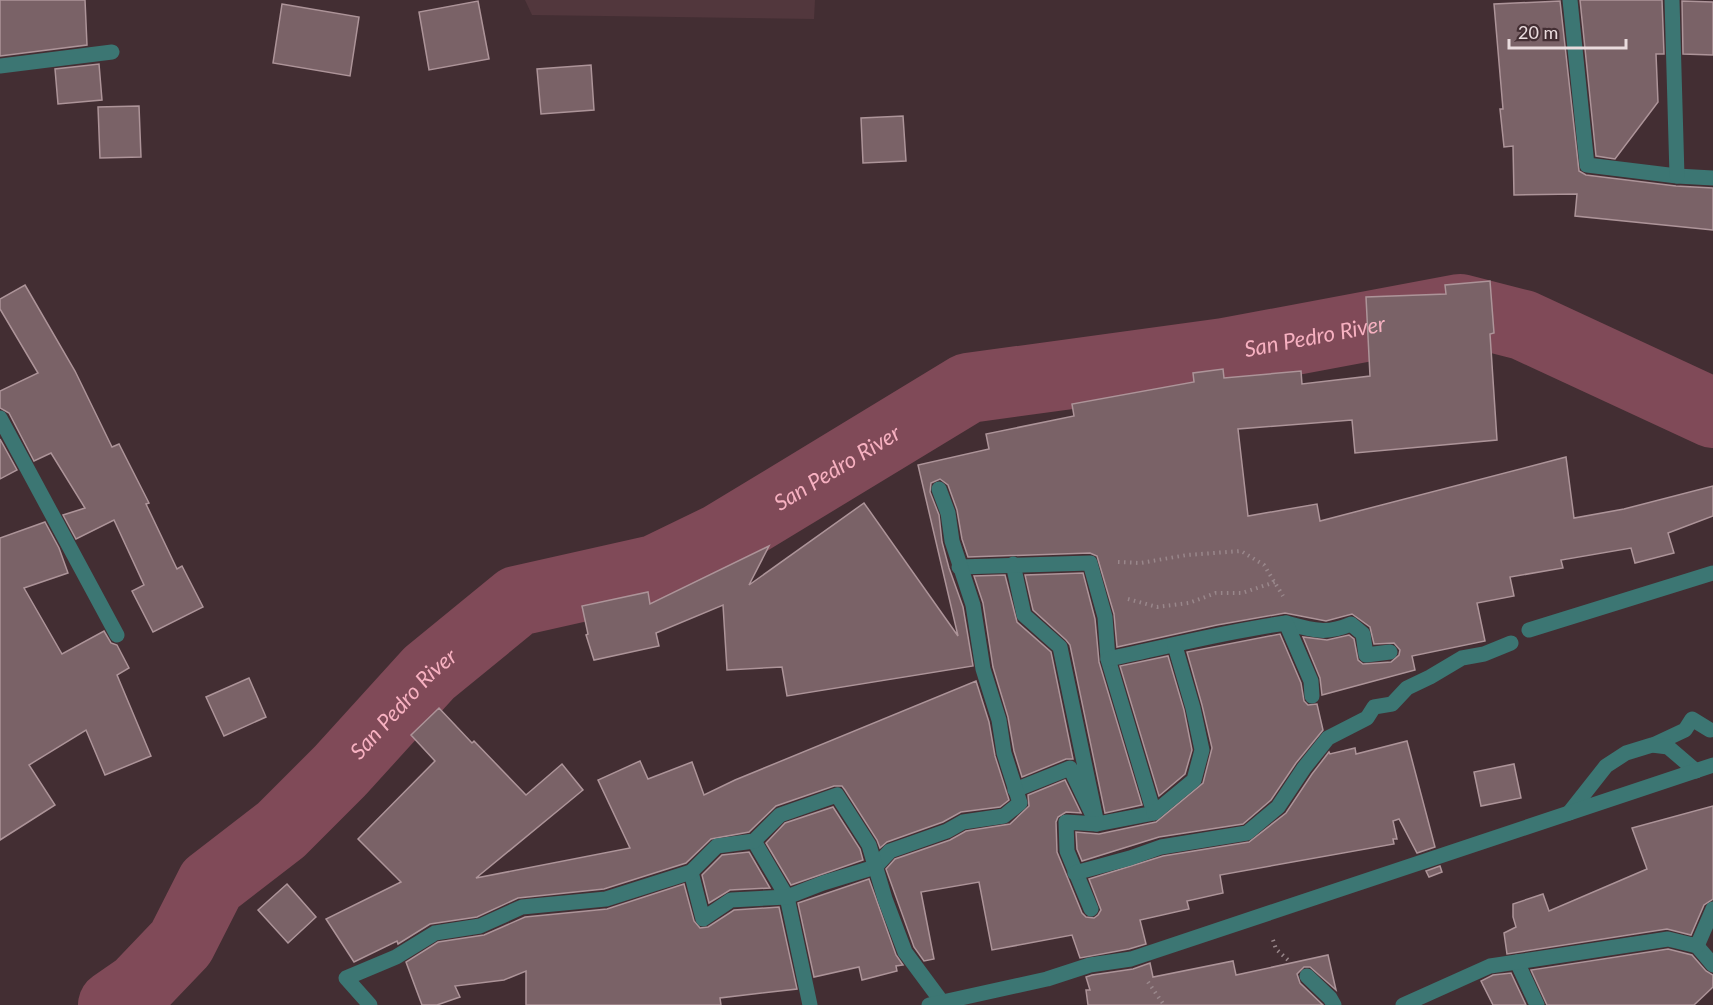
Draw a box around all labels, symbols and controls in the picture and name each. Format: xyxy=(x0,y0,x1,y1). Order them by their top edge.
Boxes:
scale bar xyxy=(1509,12,1626,50)
text: 20 m xyxy=(1518,21,1558,43)
water label: San Pedro River xyxy=(1242,309,1388,362)
water label: San Pedro River xyxy=(769,418,905,516)
water label: San Pedro River xyxy=(344,642,462,764)

